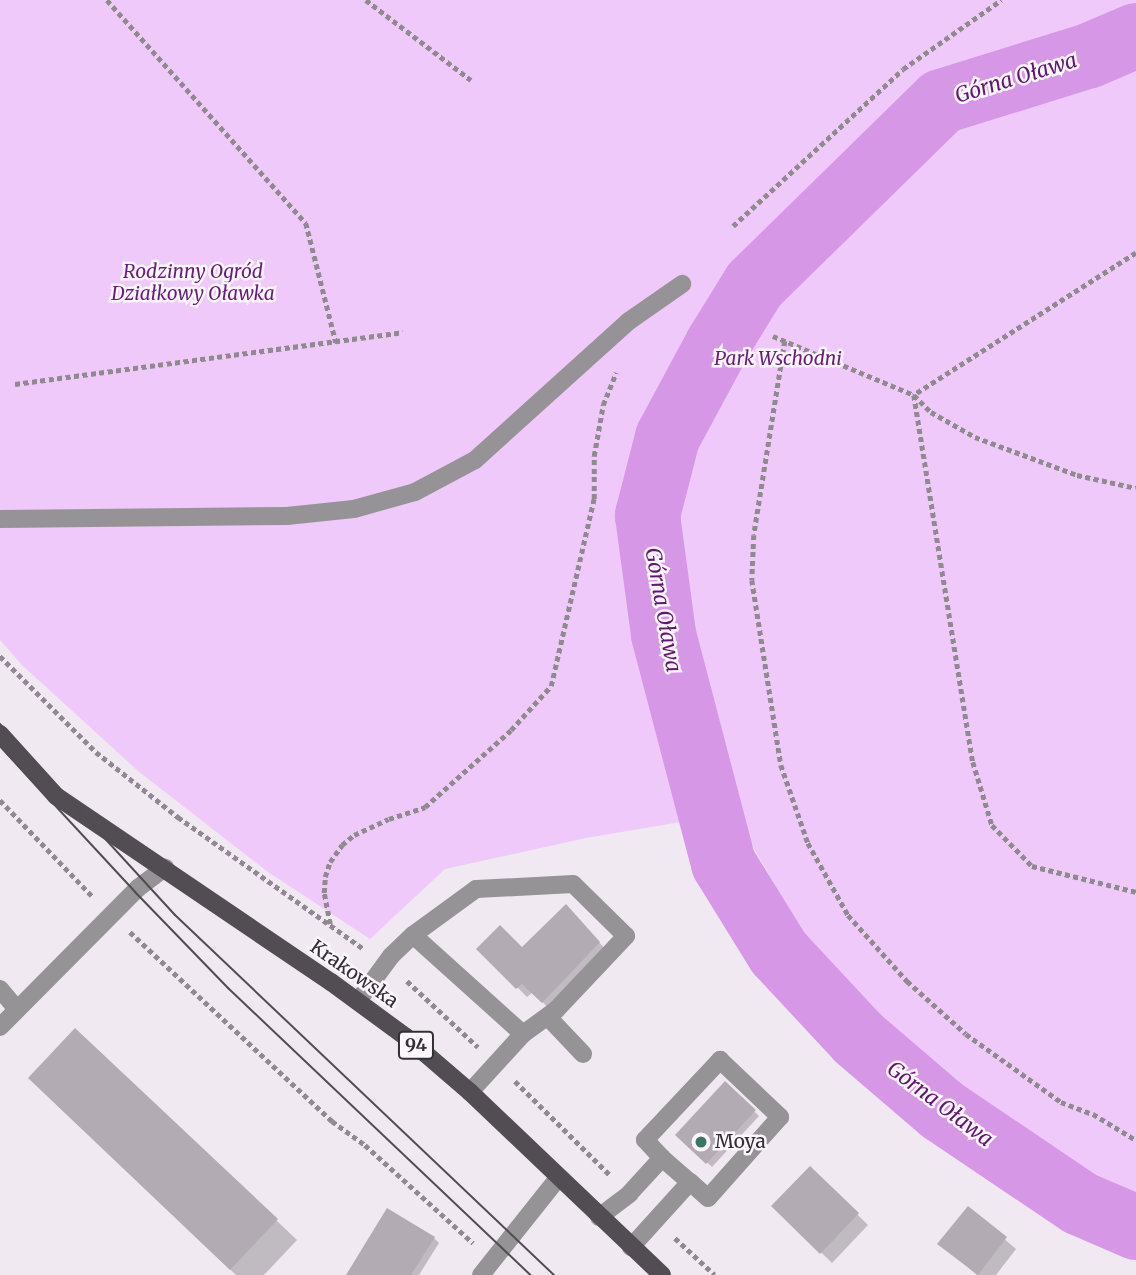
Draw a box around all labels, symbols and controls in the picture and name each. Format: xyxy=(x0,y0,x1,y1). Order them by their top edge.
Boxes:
water label: Górna Oława xyxy=(952,48,1080,108)
park label: Rodzinny Ogród Działkowy Oławka xyxy=(111,261,275,305)
park label: Park Wschodni xyxy=(714,348,842,370)
water label: Górna Oława xyxy=(640,546,686,674)
street label: Krakowska xyxy=(306,935,402,1013)
road number: 94 xyxy=(397,1030,435,1060)
water label: Górna Oława xyxy=(882,1056,998,1152)
place label: Moya xyxy=(715,1131,766,1153)
marker: Moya xyxy=(693,1134,709,1150)

